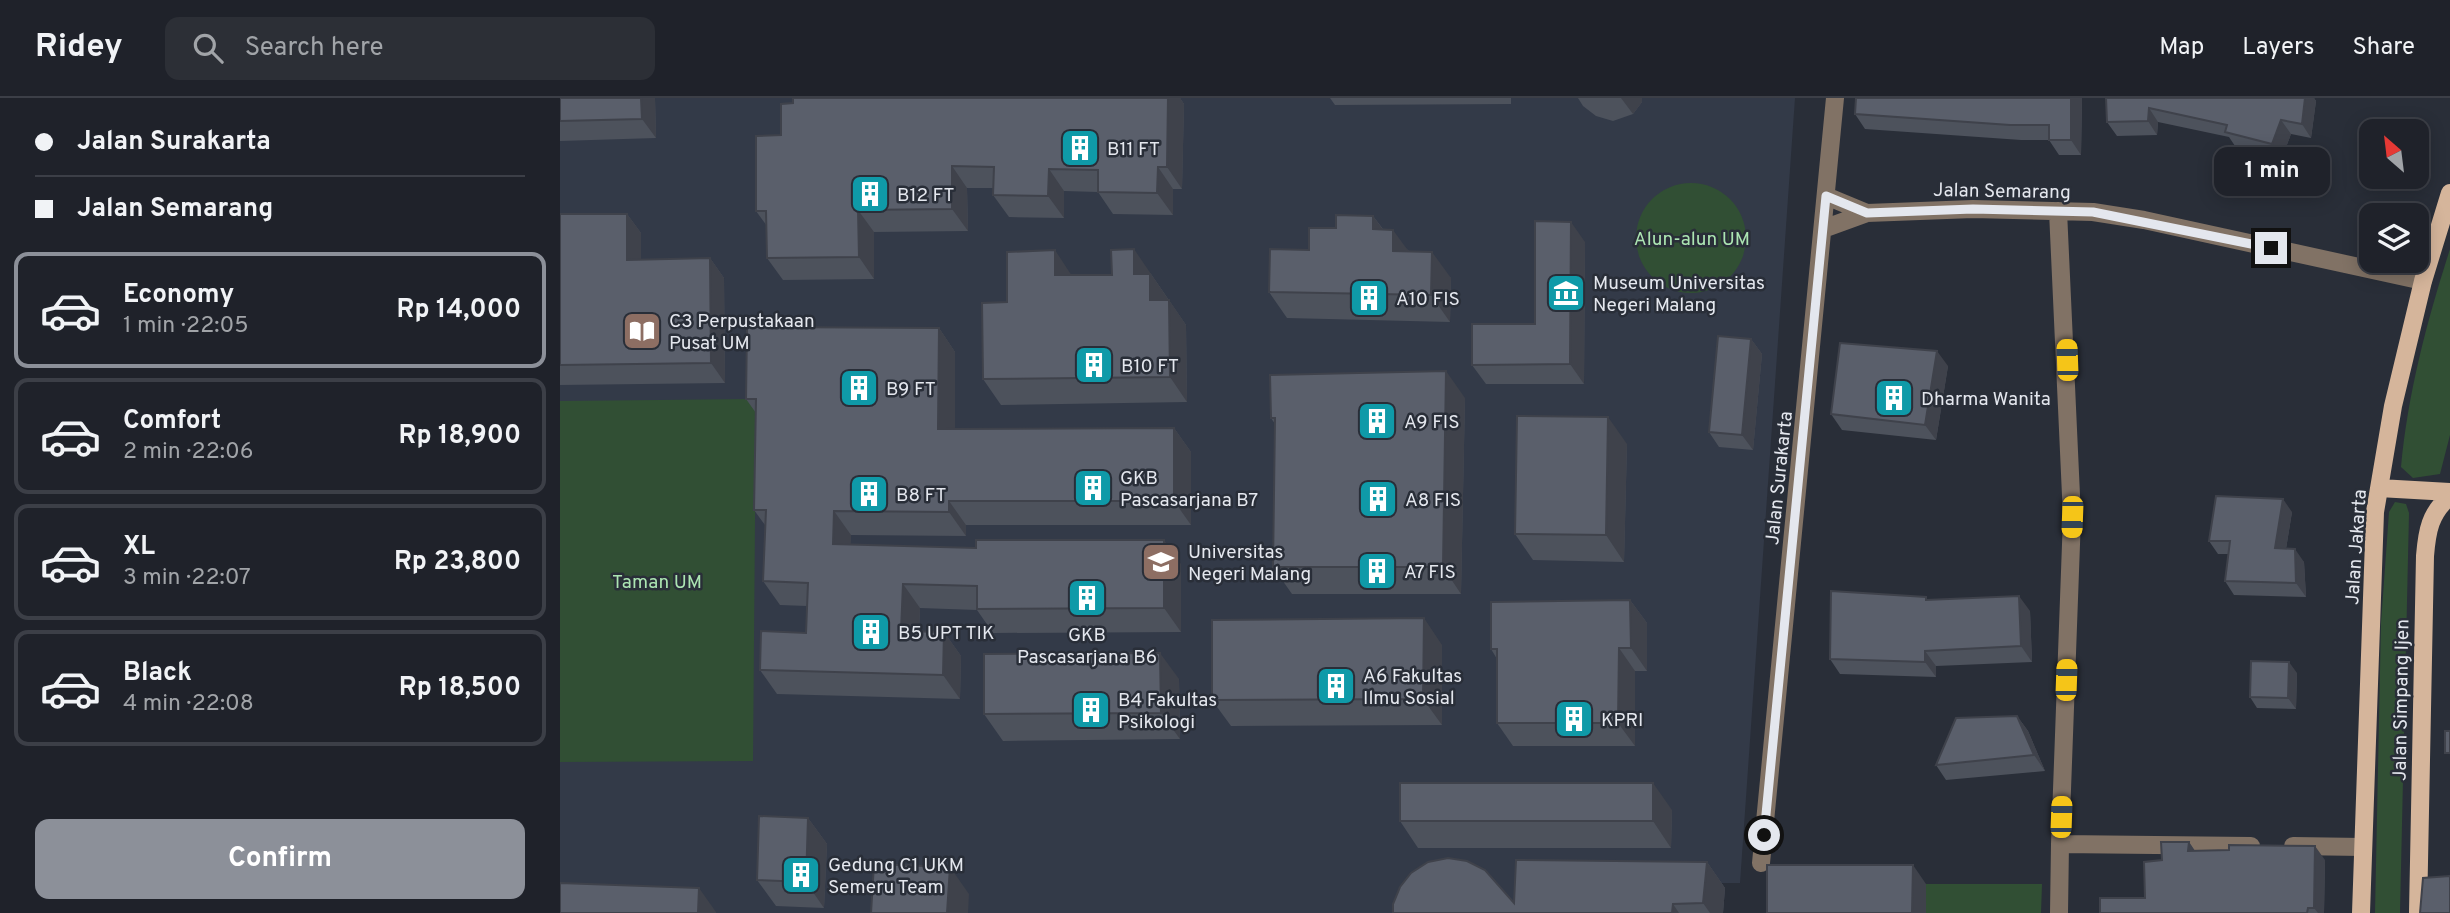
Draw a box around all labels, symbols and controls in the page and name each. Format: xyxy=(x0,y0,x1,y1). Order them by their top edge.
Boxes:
search box xyxy=(165,17,655,80)
text: Ridey xyxy=(35,27,123,69)
icon: search xyxy=(189,29,227,67)
text: Search here xyxy=(245,32,384,65)
text: Map xyxy=(2159,33,2204,63)
text: Layers xyxy=(2242,33,2314,63)
text: Share xyxy=(2352,33,2415,63)
north arrow xyxy=(2359,119,2429,189)
map controls xyxy=(2359,119,2429,273)
text: Jalan Surakarta xyxy=(77,126,271,159)
building icon: B11 FT xyxy=(1059,127,1101,169)
place label: B11 FT xyxy=(1107,138,1160,162)
callout: 1 min xyxy=(2213,146,2329,195)
text: 1 min xyxy=(2244,157,2300,186)
building icon: B12 FT xyxy=(849,173,891,215)
street label: Jalan Semarang xyxy=(1933,179,2071,205)
place label: B12 FT xyxy=(897,184,955,208)
text: Jalan Semarang xyxy=(77,193,273,226)
button: layers xyxy=(2359,203,2429,273)
park label: Alun-alun UM xyxy=(1634,228,1750,252)
route end xyxy=(2255,232,2287,264)
museum icon: Museum Universitas Negeri Malang xyxy=(1545,272,1587,314)
place label: Museum Universitas Negeri Malang xyxy=(1593,272,1765,318)
building icon: A10 FIS xyxy=(1348,277,1390,319)
icon: car xyxy=(39,279,102,342)
text: Economy xyxy=(123,279,234,312)
place label: A10 FIS xyxy=(1396,288,1460,312)
text: Rp 14,000 xyxy=(397,294,521,327)
library icon: C3 Perpustakaan Pusat UM xyxy=(621,310,663,352)
place label: C3 Perpustakaan Pusat UM xyxy=(669,310,815,356)
text: 1 min · 22:05 xyxy=(123,312,248,341)
car xyxy=(2056,339,2079,381)
building icon: B10 FT xyxy=(1073,344,1115,386)
place label: B10 FT xyxy=(1121,355,1179,379)
building icon: B9 FT xyxy=(838,367,880,409)
building icon: Dharma Wanita xyxy=(1873,377,1915,419)
place label: B9 FT xyxy=(886,378,936,402)
place label: Dharma Wanita xyxy=(1921,388,2051,412)
building icon: A9 FIS xyxy=(1356,400,1398,442)
icon: car xyxy=(39,405,102,468)
text: Comfort xyxy=(123,405,221,438)
street label: Jalan Surakarta xyxy=(1761,410,1799,546)
place label: A9 FIS xyxy=(1404,411,1460,435)
text: Rp 18,900 xyxy=(399,420,521,453)
text: 2 min · 22:06 xyxy=(123,438,253,467)
building icon: GKB Pascasarjana B7 xyxy=(1072,467,1114,509)
place label: GKB Pascasarjana B7 xyxy=(1120,467,1258,513)
building icon: B8 FT xyxy=(848,473,890,515)
building icon: A8 FIS xyxy=(1357,478,1399,520)
place label: B8 FT xyxy=(896,484,947,508)
place label: A8 FIS xyxy=(1405,489,1461,513)
street label: Jalan Jakarta xyxy=(2341,489,2373,606)
car xyxy=(2061,496,2084,538)
icon: car xyxy=(39,531,102,594)
text: XL xyxy=(123,531,155,564)
school or university icon: Universitas Negeri Malang xyxy=(1140,541,1182,583)
place label: Universitas Negeri Malang xyxy=(1188,541,1311,587)
text: Rp 23,800 xyxy=(394,546,521,579)
building icon: A7 FIS xyxy=(1356,550,1398,592)
place label: A7 FIS xyxy=(1404,561,1456,585)
text: 3 min · 22:07 xyxy=(123,564,251,593)
park label: Taman UM xyxy=(612,571,702,595)
building icon: GKB Pascasarjana B6 xyxy=(1066,577,1108,619)
building icon: B5 UPT TIK xyxy=(850,611,892,653)
street label: Jalan Simpang Ijen xyxy=(2389,619,2415,781)
place label: B5 UPT TIK xyxy=(898,622,994,646)
place label: GKB Pascasarjana B6 xyxy=(1017,624,1157,670)
icon: car xyxy=(39,657,102,720)
text: Black xyxy=(123,657,192,690)
car xyxy=(2055,659,2078,701)
building icon: A6 Fakultas Ilmu Sosial xyxy=(1315,665,1357,707)
place label: A6 Fakultas Ilmu Sosial xyxy=(1363,665,1462,711)
text: Rp 18,500 xyxy=(399,672,521,705)
building icon: B4 Fakultas Psikologi xyxy=(1070,689,1112,731)
place label: B4 Fakultas Psikologi xyxy=(1118,689,1217,735)
text: 4 min · 22:08 xyxy=(123,690,254,719)
building icon: KPRI xyxy=(1553,698,1595,740)
place label: KPRI xyxy=(1601,709,1644,733)
car xyxy=(2050,796,2073,838)
button: Confirm xyxy=(35,819,525,899)
route start xyxy=(1748,819,1780,851)
building icon: Gedung C1 UKM Semeru Team xyxy=(780,854,822,896)
place label: Gedung C1 UKM Semeru Team xyxy=(828,854,964,900)

